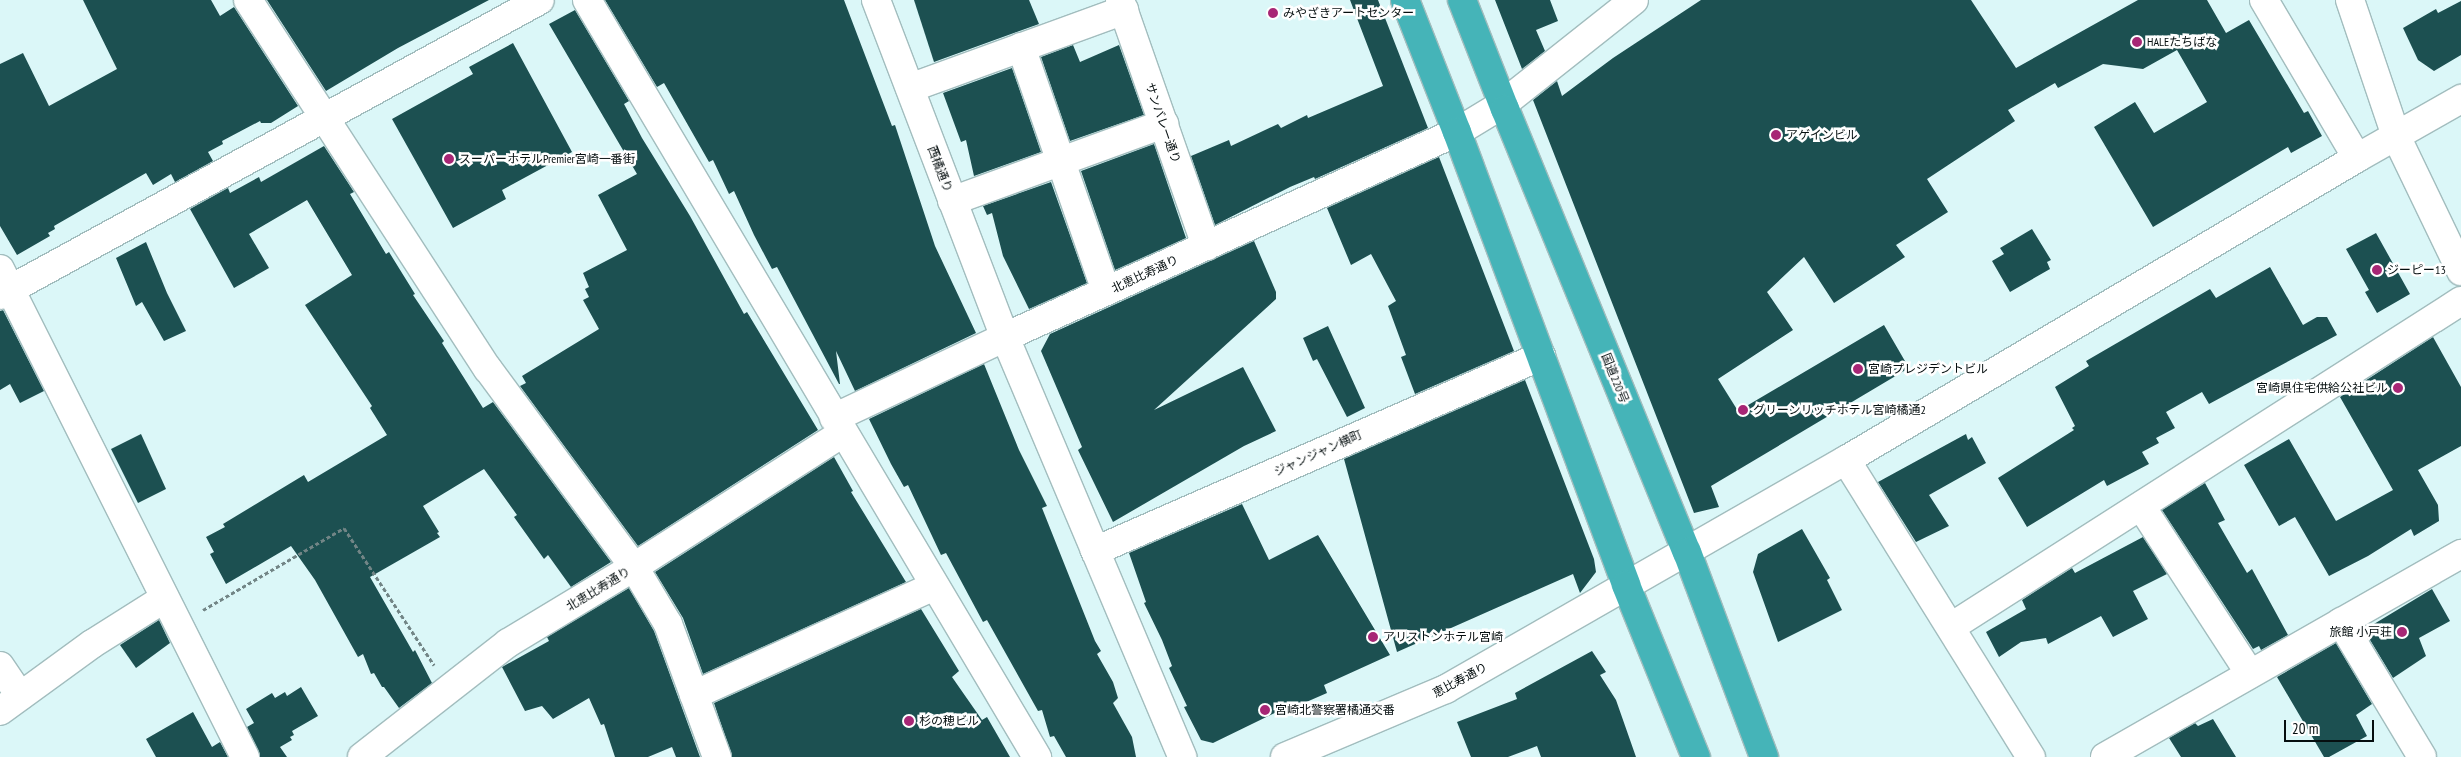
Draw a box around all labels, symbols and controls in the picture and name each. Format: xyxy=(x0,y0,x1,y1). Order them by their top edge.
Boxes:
place label: みやざきアートセンター xyxy=(1283,6,1414,20)
marker: みやざきアートセンター xyxy=(1267,7,1279,19)
place label: HALEたちばな xyxy=(2147,35,2217,49)
marker: HALEたちばな xyxy=(2131,36,2143,48)
street label: サンバレー通り xyxy=(1143,81,1183,165)
place label: アゲインビル xyxy=(1786,128,1858,142)
marker: アゲインビル xyxy=(1770,129,1782,141)
street label: 西橘通り xyxy=(925,144,955,194)
place label: スーパーホテルPremier宮崎一番街 xyxy=(459,152,635,166)
marker: スーパーホテルPremier宮崎一番街 xyxy=(443,153,455,165)
street label: 北恵比寿通り xyxy=(1109,252,1181,296)
place label: ジーピー13 xyxy=(2387,263,2446,277)
marker: ジーピー13 xyxy=(2371,264,2383,276)
street label: 国道220号 xyxy=(1599,351,1631,405)
place label: 宮崎プレジデントビル xyxy=(1868,362,1988,376)
marker: 宮崎プレジデントビル xyxy=(1852,363,1864,375)
place label: 宮崎県住宅供給公社ビル xyxy=(2256,381,2388,395)
marker: 宮崎県住宅供給公社ビル xyxy=(2392,382,2404,394)
place label: グリーンリッチホテル宮崎橘通2 xyxy=(1753,403,1926,417)
marker: グリーンリッチホテル宮崎橘通2 xyxy=(1737,404,1749,416)
street label: ジャンジャン横町 xyxy=(1271,427,1365,479)
street label: 北恵比寿通り xyxy=(563,564,633,614)
place label: 旅館 小戸荘 xyxy=(2329,625,2392,639)
marker: 旅館 小戸荘 xyxy=(2396,626,2408,638)
place label: アリストンホテル宮崎 xyxy=(1383,630,1503,644)
marker: アリストンホテル宮崎 xyxy=(1367,631,1379,643)
street label: 恵比寿通り xyxy=(1430,660,1490,700)
place label: 宮崎北警察署橘通交番 xyxy=(1275,703,1395,717)
marker: 宮崎北警察署橘通交番 xyxy=(1259,704,1271,716)
scale bar xyxy=(2286,710,2376,742)
place label: 杉の穂ビル xyxy=(919,714,979,728)
marker: 杉の穂ビル xyxy=(903,715,915,727)
text: 20 m xyxy=(2292,719,2318,738)

